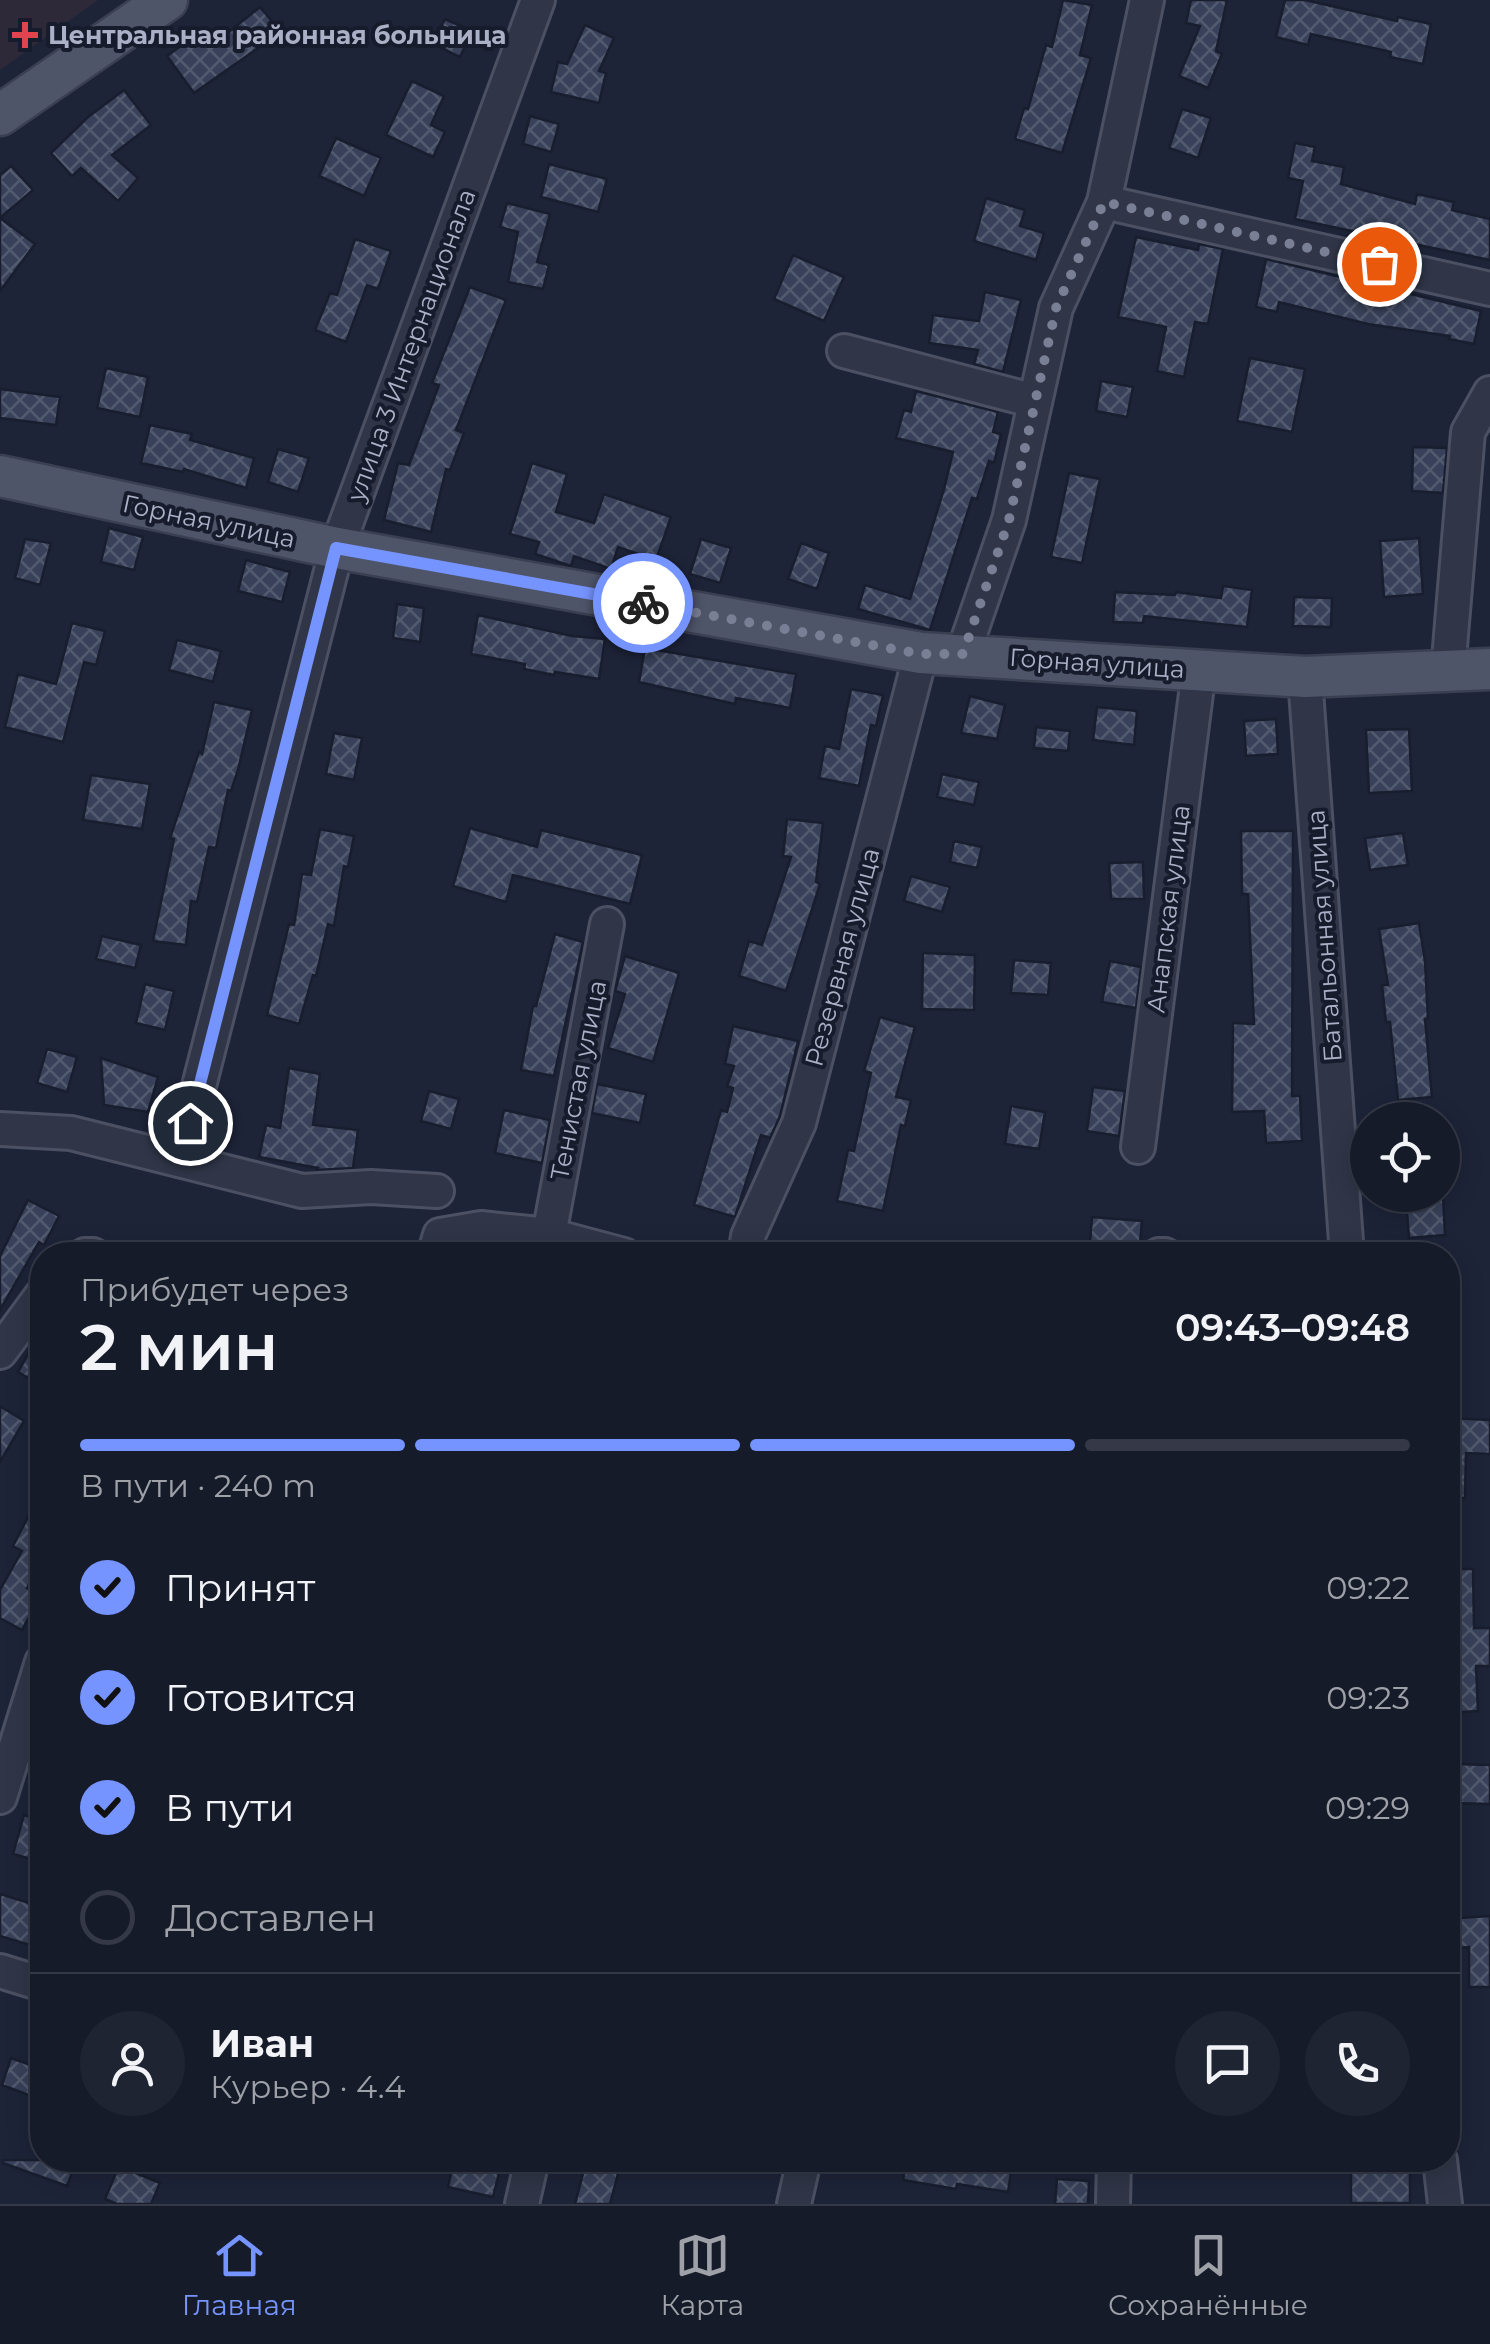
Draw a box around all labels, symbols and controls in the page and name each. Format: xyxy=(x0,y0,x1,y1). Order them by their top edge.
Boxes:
place label: Центральная районная больница xyxy=(48,20,506,50)
marker: Центральная районная больница xyxy=(12,22,38,48)
street label: улица 3 Интернационала xyxy=(340,185,482,506)
pin xyxy=(1337,222,1422,307)
icon: bag xyxy=(1352,237,1407,292)
street label: Горная улица xyxy=(120,488,298,554)
courier xyxy=(593,553,693,653)
icon: bike xyxy=(616,576,671,631)
street label: Горная улица xyxy=(1008,642,1186,684)
street label: Анапская улица xyxy=(1140,803,1196,1015)
street label: Батальонная улица xyxy=(1300,809,1348,1063)
street label: Резервная улица xyxy=(798,844,886,1070)
street label: Тенистая улица xyxy=(544,978,612,1182)
pin xyxy=(148,1081,233,1166)
icon: home xyxy=(163,1096,218,1151)
map controls xyxy=(1350,1102,1460,1212)
button: locate xyxy=(1350,1102,1460,1212)
text: Прибудет через xyxy=(80,1270,349,1309)
text: 09:43–09:48 xyxy=(1175,1304,1410,1351)
text: 2 мин xyxy=(80,1307,278,1386)
text: В пути · 240 m xyxy=(80,1466,316,1505)
icon: check xyxy=(80,1560,135,1615)
text: Принят xyxy=(165,1564,315,1611)
text: 09:22 xyxy=(1326,1568,1410,1607)
icon: check xyxy=(80,1670,135,1725)
text: Готовится xyxy=(165,1674,357,1721)
text: 09:23 xyxy=(1326,1678,1410,1717)
icon: check xyxy=(80,1780,135,1835)
text: В пути xyxy=(165,1784,294,1831)
text: 09:29 xyxy=(1325,1788,1410,1827)
text: Доставлен xyxy=(165,1894,376,1941)
button: person xyxy=(80,2011,185,2116)
button: chat xyxy=(1175,2011,1280,2116)
button: phone xyxy=(1305,2011,1410,2116)
text: Иван xyxy=(210,2020,314,2067)
text: Курьер · 4.4 xyxy=(210,2067,405,2106)
tab: Главная xyxy=(182,2228,297,2322)
tab: Карта xyxy=(660,2228,744,2322)
tab: Сохранённые xyxy=(1108,2228,1308,2322)

